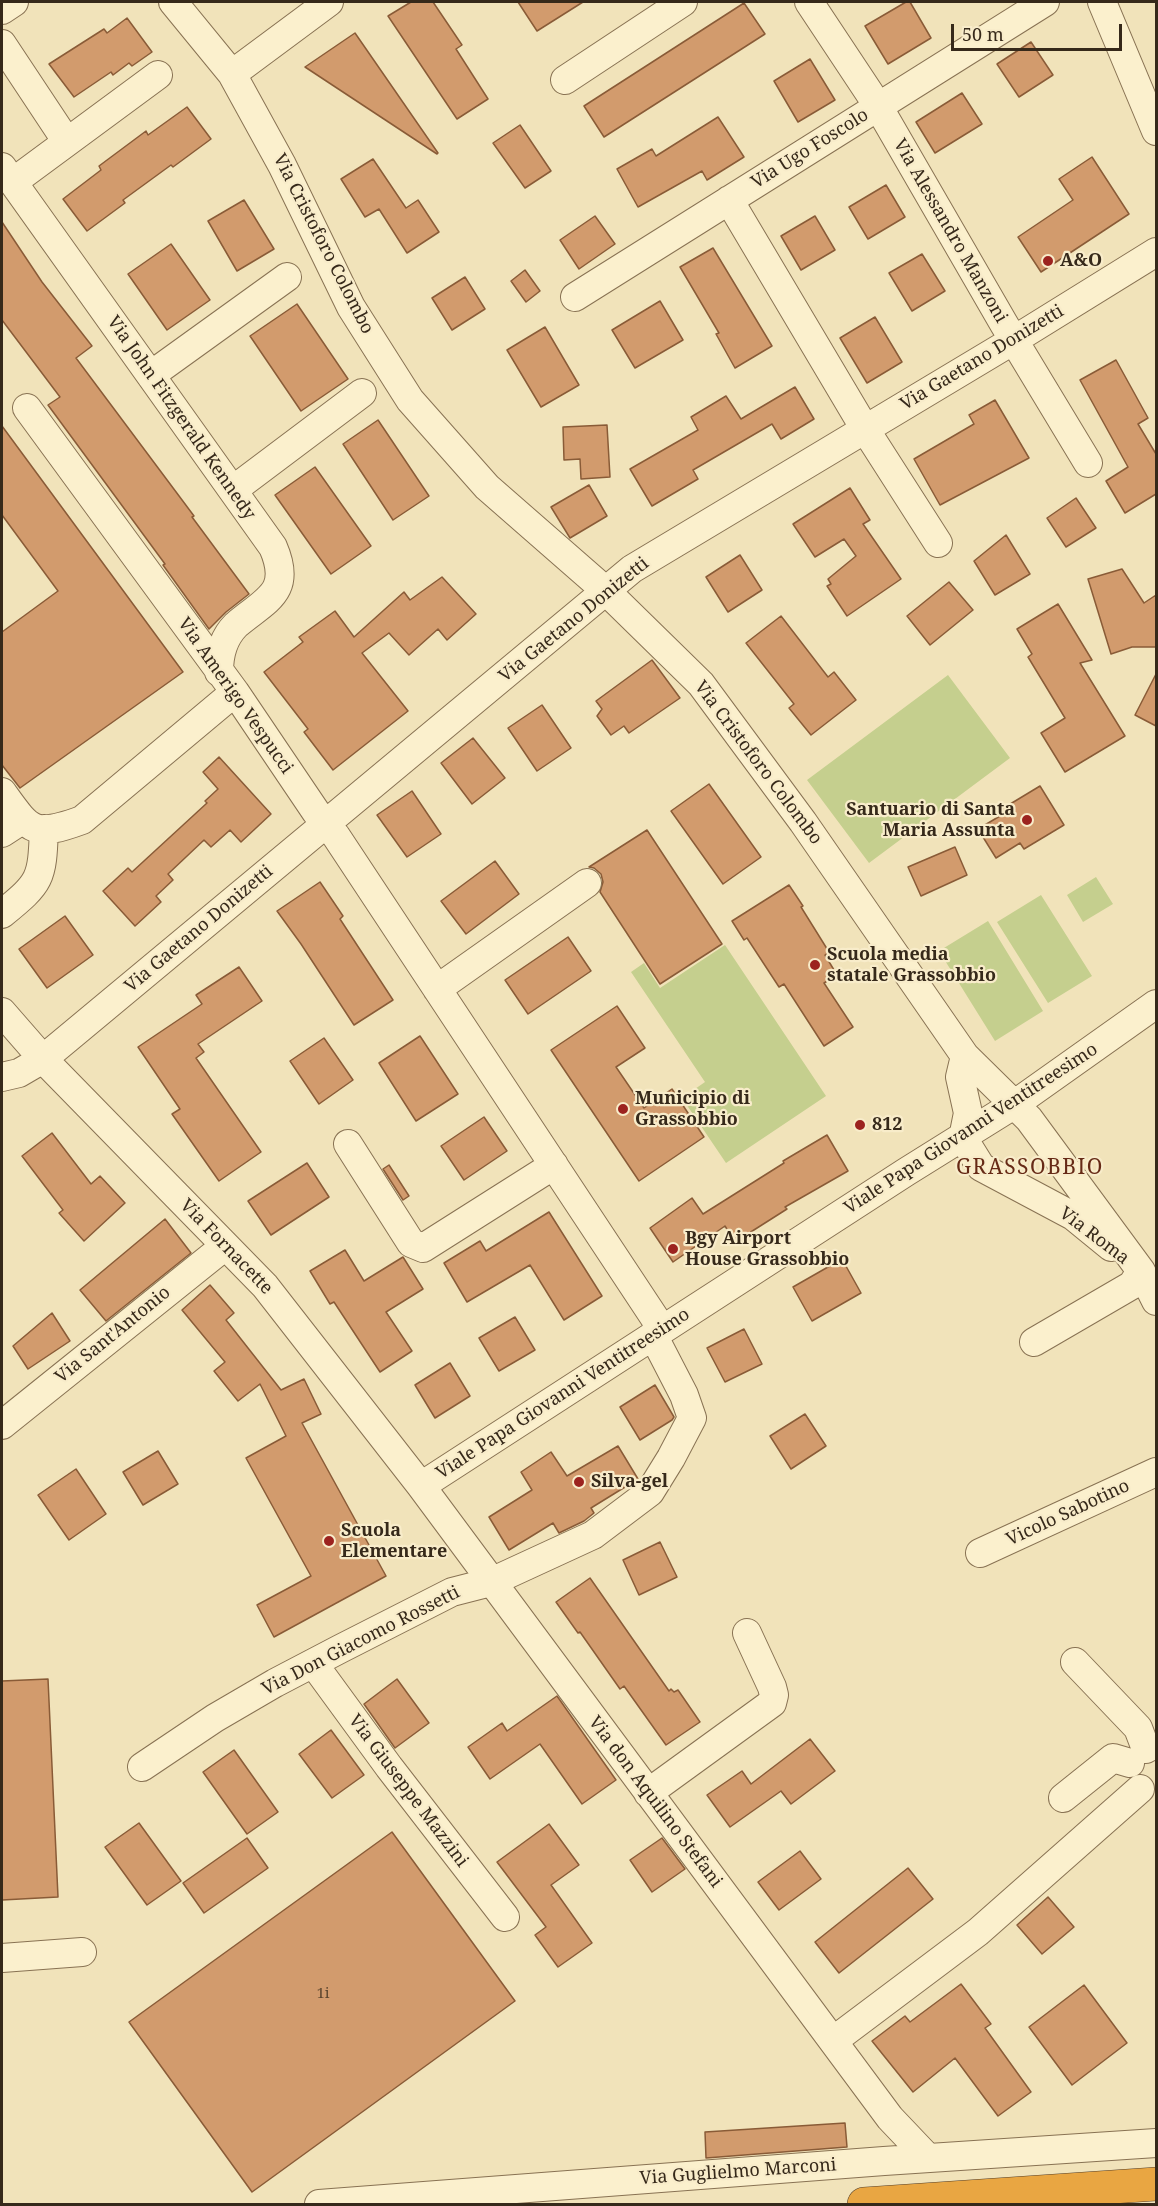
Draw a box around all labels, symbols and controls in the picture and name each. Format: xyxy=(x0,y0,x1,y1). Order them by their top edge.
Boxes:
scale bar xyxy=(954,12,1125,50)
text: 50 m xyxy=(962,22,1004,46)
street label: Via Ugo Foscolo xyxy=(747,104,873,194)
street label: Via Alessandro Manzoni xyxy=(888,135,1012,327)
street label: Via Cristoforo Colombo xyxy=(268,150,378,338)
place label: A&O xyxy=(1060,250,1102,272)
marker: A&O xyxy=(1041,254,1055,268)
street label: Via Gaetano Donizetti xyxy=(896,301,1068,415)
street label: Via John Fitzgerald Kennedy xyxy=(102,312,260,524)
street label: Via Gaetano Donizetti xyxy=(495,553,653,687)
street label: Via Amerigo Vespucci xyxy=(173,614,297,778)
street label: Via Cristoforo Colombo xyxy=(689,677,827,849)
place label: Santuario di Santa Maria Assunta xyxy=(846,799,1015,842)
marker: Santuario di Santa Maria Assunta xyxy=(1020,813,1034,827)
street label: Via Gaetano Donizetti xyxy=(121,861,277,997)
place label: Scuola media statale Grassobbio xyxy=(827,944,996,986)
marker: Scuola media statale Grassobbio xyxy=(808,958,822,972)
street label: Viale Papa Giovanni Ventitreesimo xyxy=(840,1039,1102,1219)
place label: Municipio di Grassobbio xyxy=(635,1088,750,1130)
marker: Municipio di Grassobbio xyxy=(616,1102,630,1116)
place label: 812 xyxy=(872,1114,903,1136)
marker: 812 xyxy=(853,1118,867,1132)
district label: GRASSOBBIO xyxy=(956,1155,1104,1181)
street label: Via Fornacette xyxy=(175,1195,277,1299)
street label: Via Roma xyxy=(1055,1203,1133,1269)
place label: Bgy Airport House Grassobbio xyxy=(685,1228,849,1270)
marker: Bgy Airport House Grassobbio xyxy=(666,1242,680,1256)
street label: Via Sant'Antonio xyxy=(51,1282,175,1388)
street label: Viale Papa Giovanni Ventitreesimo xyxy=(432,1304,694,1484)
place label: Silva-gel xyxy=(591,1471,668,1493)
marker: Silva-gel xyxy=(572,1475,586,1489)
street label: Vicolo Sabotino xyxy=(1003,1475,1133,1551)
place label: Scuola Elementare xyxy=(341,1520,447,1562)
marker: Scuola Elementare xyxy=(322,1534,336,1548)
street label: Via Don Giacomo Rossetti xyxy=(259,1582,463,1700)
street label: Via Giuseppe Mazzini xyxy=(344,1710,472,1872)
street label: Via don Aquilino Stefani xyxy=(584,1712,726,1892)
house number: 1i xyxy=(316,1985,330,2003)
street label: Via Guglielmo Marconi xyxy=(639,2154,837,2190)

